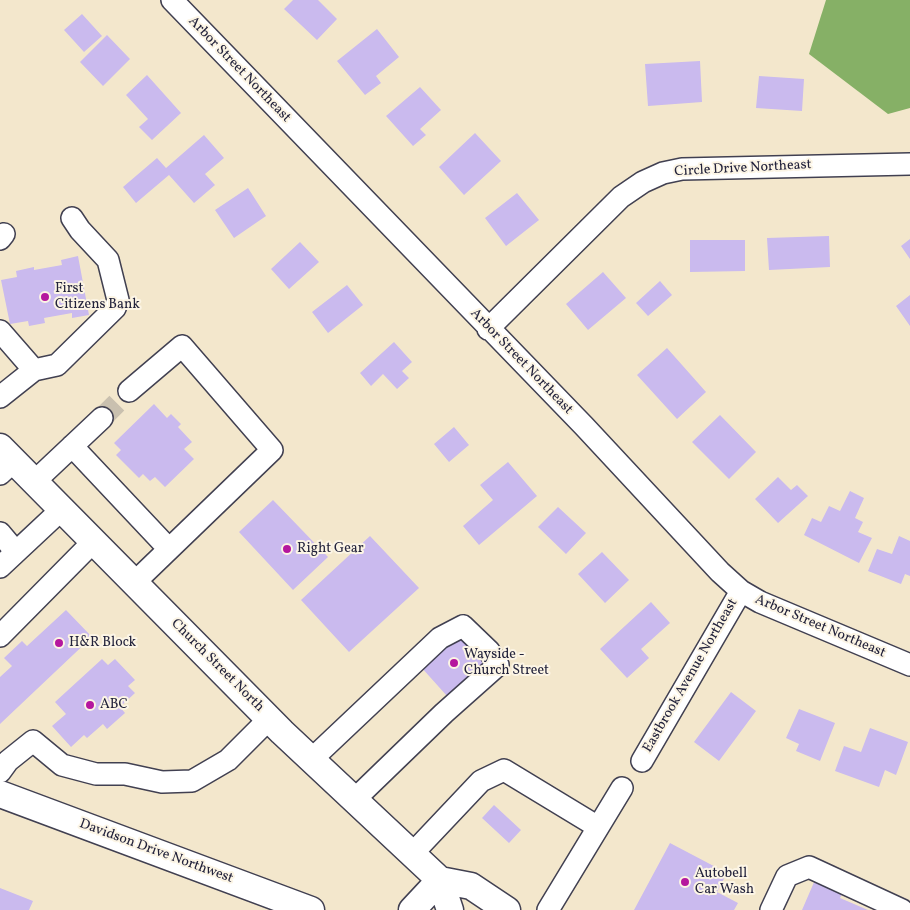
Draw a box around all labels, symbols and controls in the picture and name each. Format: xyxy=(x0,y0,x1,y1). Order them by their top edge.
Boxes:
street label: Arbor Street Northeast xyxy=(184,14,294,126)
street label: Circle Drive Northeast xyxy=(674,157,812,181)
place label: First Citizens Bank xyxy=(55,281,140,314)
marker: First Citizens Bank xyxy=(39,291,51,303)
street label: Arbor Street Northeast xyxy=(466,306,576,418)
place label: Right Gear xyxy=(297,541,364,557)
marker: Right Gear xyxy=(281,543,293,555)
street label: Arbor Street Northeast xyxy=(752,592,888,662)
street label: Eastbrook Avenue Northeast xyxy=(640,596,742,756)
street label: Church Street North xyxy=(167,616,267,716)
place label: H&R Block xyxy=(69,635,136,651)
marker: H&R Block xyxy=(53,637,65,649)
place label: Wayside - Church Street xyxy=(464,647,549,680)
marker: Wayside - Church Street xyxy=(448,657,460,669)
place label: ABC xyxy=(100,697,128,713)
marker: ABC xyxy=(84,699,96,711)
street label: Davidson Drive Northwest xyxy=(77,816,235,888)
place label: Autobell Car Wash xyxy=(695,866,754,899)
marker: Autobell Car Wash xyxy=(679,876,691,888)

